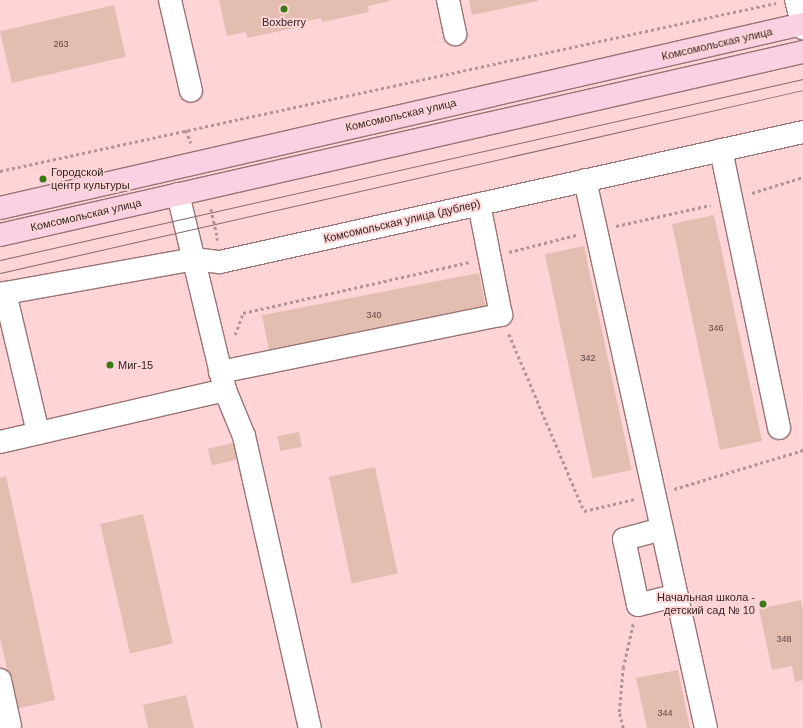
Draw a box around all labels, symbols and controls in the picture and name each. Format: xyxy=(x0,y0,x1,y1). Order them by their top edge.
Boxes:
marker: Boxberry xyxy=(279,4,289,14)
place label: Boxberry xyxy=(262,15,306,29)
street label: Комсомольская улица xyxy=(660,25,774,63)
house number: 263 xyxy=(53,39,69,49)
street label: Комсомольская улица xyxy=(344,96,458,134)
place label: Городской центр культуры xyxy=(51,166,130,192)
marker: Городской центр культуры xyxy=(38,174,48,184)
street label: Комсомольская улица xyxy=(29,196,143,234)
street label: Комсомольская улица (дублер) xyxy=(322,197,482,245)
house number: 340 xyxy=(366,310,382,320)
house number: 346 xyxy=(708,323,724,333)
house number: 342 xyxy=(580,353,596,363)
place label: Миг-15 xyxy=(118,358,153,372)
marker: Миг-15 xyxy=(105,360,115,370)
place label: Начальная школа - детский сад № 10 xyxy=(657,591,755,617)
marker: Начальная школа - детский сад № 10 xyxy=(758,599,768,609)
house number: 348 xyxy=(776,634,792,644)
house number: 344 xyxy=(657,708,673,718)

